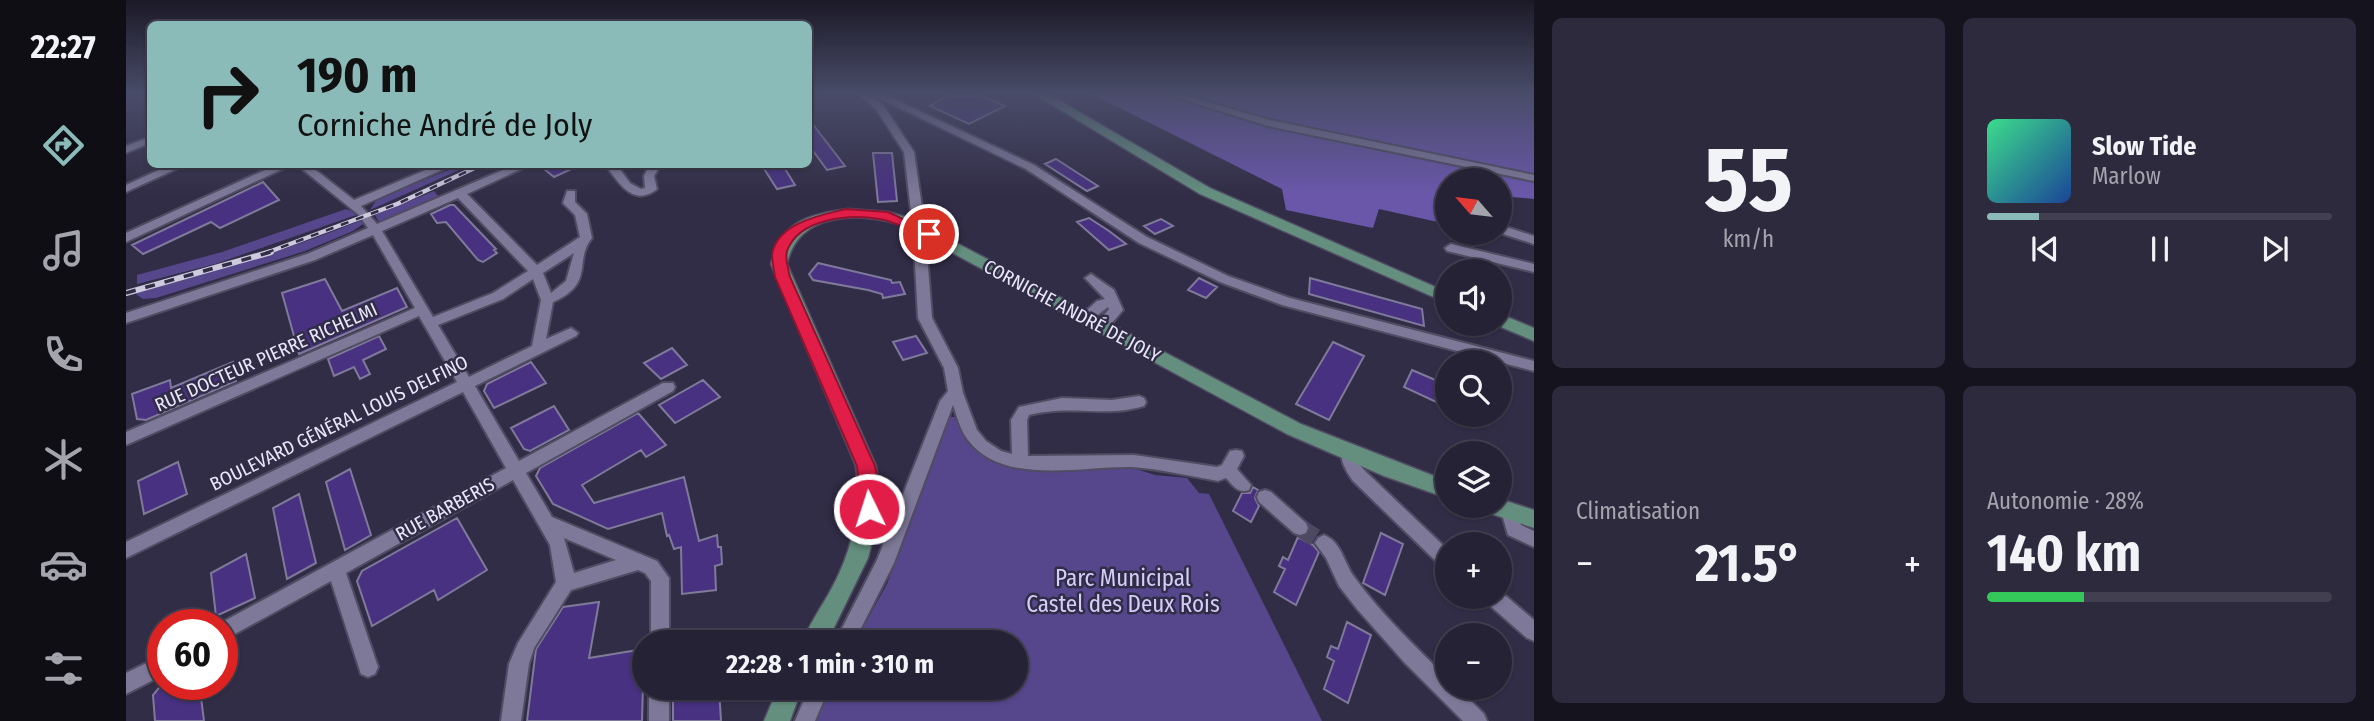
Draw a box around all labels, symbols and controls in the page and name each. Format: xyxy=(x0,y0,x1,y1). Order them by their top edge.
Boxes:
text: 22:27 xyxy=(30,28,96,66)
text: 190 m xyxy=(297,46,417,105)
icon: right xyxy=(182,49,273,140)
text: Corniche André de Joly xyxy=(297,106,592,144)
icon: directions xyxy=(39,121,88,170)
text: 55 xyxy=(1704,125,1793,234)
text: Slow Tide xyxy=(2092,131,2196,162)
text: Marlow xyxy=(2092,162,2161,190)
north arrow xyxy=(1435,168,1512,245)
map controls xyxy=(1435,168,1512,700)
pin xyxy=(899,204,959,264)
icon: arrive xyxy=(910,215,948,253)
text: km/h xyxy=(1723,225,1774,253)
icon: music xyxy=(39,226,88,275)
icon: previous xyxy=(2026,230,2064,268)
icon: pause xyxy=(2141,230,2179,268)
icon: next xyxy=(2256,230,2294,268)
street label: CORNICHE ANDRÉ DE JOLY xyxy=(980,255,1165,368)
button: sound xyxy=(1435,259,1512,336)
street label: RUE DOCTEUR PIERRE RICHELMI xyxy=(151,297,381,417)
icon: phone xyxy=(39,330,88,379)
street label: BOULEVARD GÉNÉRAL LOUIS DELFINO xyxy=(206,350,472,496)
button: search xyxy=(1435,350,1512,427)
icon: climate xyxy=(39,435,88,484)
button: layers xyxy=(1435,441,1512,518)
street label: RUE BARBERIS xyxy=(392,472,498,546)
position arrow xyxy=(832,472,906,546)
text: Autonomie · 28% xyxy=(1987,487,2144,515)
text: Climatisation xyxy=(1576,497,1700,525)
text: 140 km xyxy=(1987,522,2141,585)
button: + xyxy=(1435,532,1512,609)
text: 21.5° xyxy=(1695,532,1802,595)
icon: car xyxy=(39,540,88,589)
text: − xyxy=(1576,541,1593,587)
text: + xyxy=(1904,541,1921,587)
park label: Parc Municipal Castel des Deux Rois xyxy=(1026,564,1220,618)
speed limit sign: 60 xyxy=(147,609,238,700)
button: − xyxy=(1435,623,1512,700)
icon: filters xyxy=(39,644,88,693)
text: 22:28 · 1 min · 310 m xyxy=(726,649,934,680)

